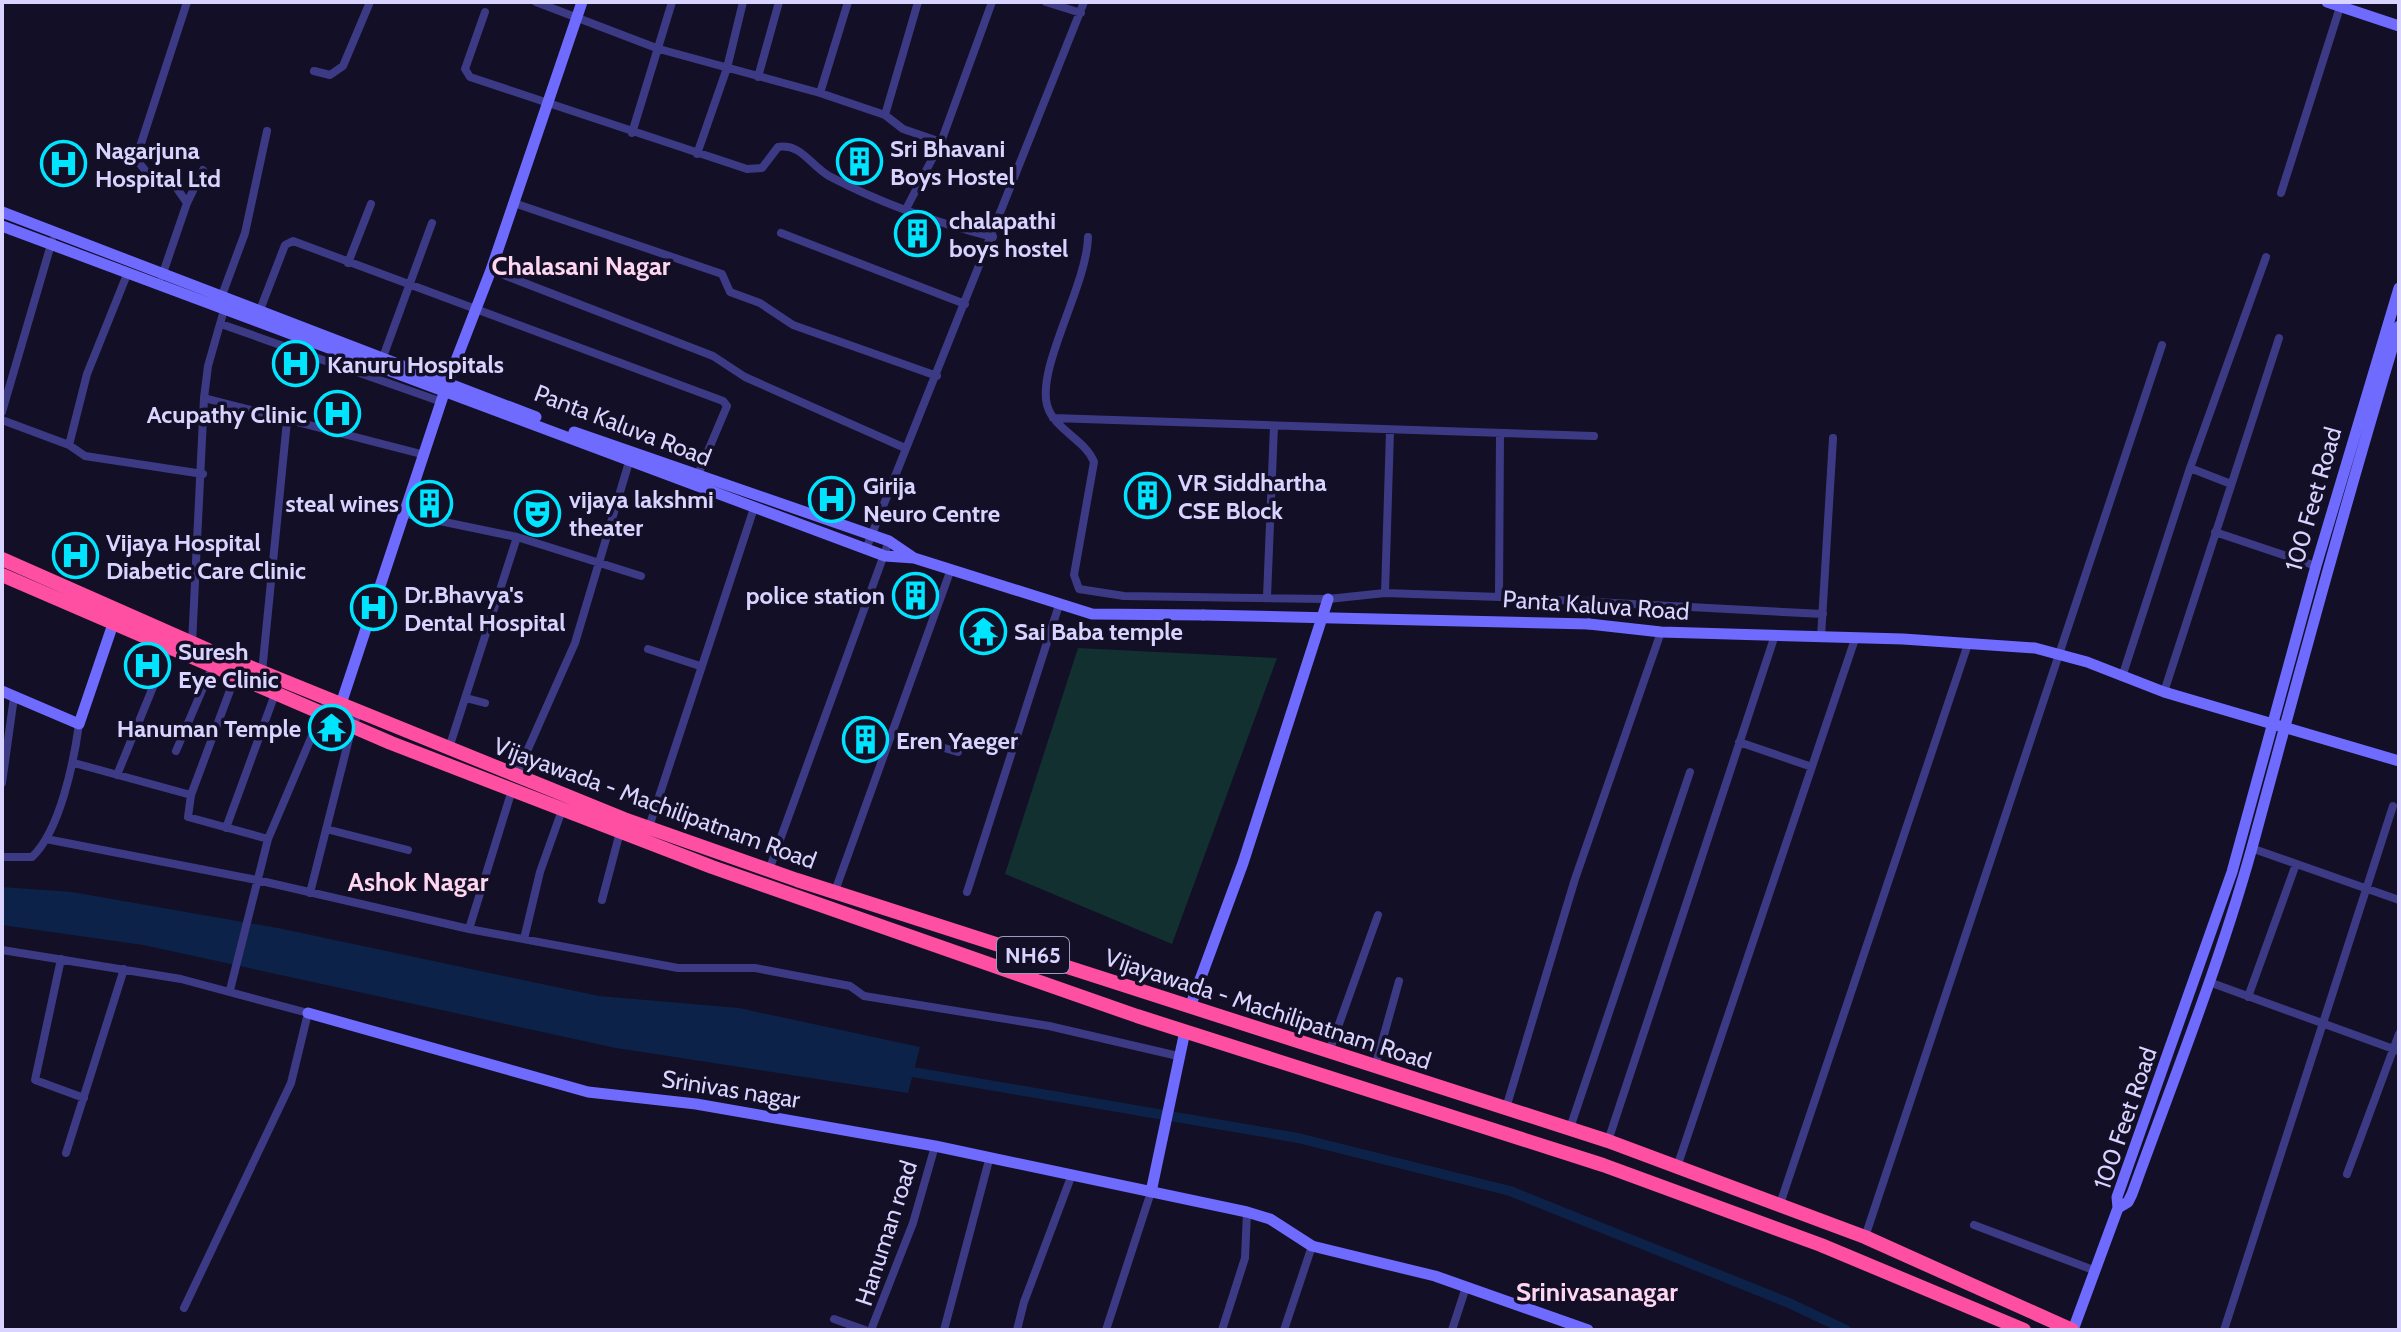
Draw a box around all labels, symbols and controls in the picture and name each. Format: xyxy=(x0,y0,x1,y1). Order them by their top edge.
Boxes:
place label: Sri Bhavani Boys Hostel xyxy=(890,134,1015,191)
place label: Nagarjuna Hospital Ltd xyxy=(95,136,221,193)
building icon: Sri Bhavani Boys Hostel xyxy=(835,138,883,186)
hospital icon: Nagarjuna Hospital Ltd xyxy=(40,140,88,188)
place label: chalapathi boys hostel xyxy=(949,206,1068,263)
building icon: chalapathi boys hostel xyxy=(894,210,942,258)
district label: Chalasani Nagar xyxy=(492,250,671,282)
hospital icon: Kanuru Hospitals xyxy=(272,340,320,388)
place label: Kanuru Hospitals xyxy=(327,350,504,379)
street label: Panta Kaluva Road xyxy=(530,378,716,472)
hospital icon: Acupathy Clinic xyxy=(314,390,362,438)
place label: Acupathy Clinic xyxy=(147,400,307,429)
street label: 100 Feet Road xyxy=(2279,424,2347,574)
place label: VR Siddhartha CSE Block xyxy=(1178,468,1327,525)
place label: Girija Neuro Centre xyxy=(863,471,1000,528)
building icon: VR Siddhartha CSE Block xyxy=(1123,472,1171,520)
hospital icon: Girija Neuro Centre xyxy=(808,475,856,523)
building icon: steal wines xyxy=(406,479,454,527)
place label: vijaya lakshmi theater xyxy=(569,485,714,542)
place label: steal wines xyxy=(286,489,399,518)
theatre icon: vijaya lakshmi theater xyxy=(514,489,562,537)
place label: Vijaya Hospital Diabetic Care Clinic xyxy=(106,528,306,585)
hospital icon: Vijaya Hospital Diabetic Care Clinic xyxy=(51,532,99,580)
building icon: police station xyxy=(892,571,940,619)
place label: Dr.Bhavya's Dental Hospital xyxy=(404,580,566,637)
place label: police station xyxy=(746,581,885,610)
hospital icon: Dr.Bhavya's Dental Hospital xyxy=(349,584,397,632)
street label: Panta Kaluva Road xyxy=(1502,584,1690,626)
temple icon: Sai Baba temple xyxy=(959,607,1007,655)
place label: Sai Baba temple xyxy=(1014,617,1183,646)
place label: Suresh Eye Clinic xyxy=(178,637,279,694)
hospital icon: Suresh Eye Clinic xyxy=(123,641,171,689)
temple icon: Hanuman Temple xyxy=(308,704,356,752)
place label: Hanuman Temple xyxy=(117,714,301,743)
building icon: Eren Yaeger xyxy=(841,716,889,764)
place label: Eren Yaeger xyxy=(896,726,1018,755)
street label: Vijayawada - Machilipatnam Road xyxy=(490,731,820,875)
district label: Ashok Nagar xyxy=(348,866,489,898)
road number: NH65 xyxy=(997,937,1069,973)
street label: Vijayawada - Machilipatnam Road xyxy=(1101,942,1435,1076)
street label: 100 Feet Road xyxy=(2087,1043,2163,1193)
street label: Srinivas nagar xyxy=(660,1064,803,1114)
street label: Hanuman road xyxy=(849,1157,923,1309)
district label: Srinivasanagar xyxy=(1516,1276,1678,1308)

